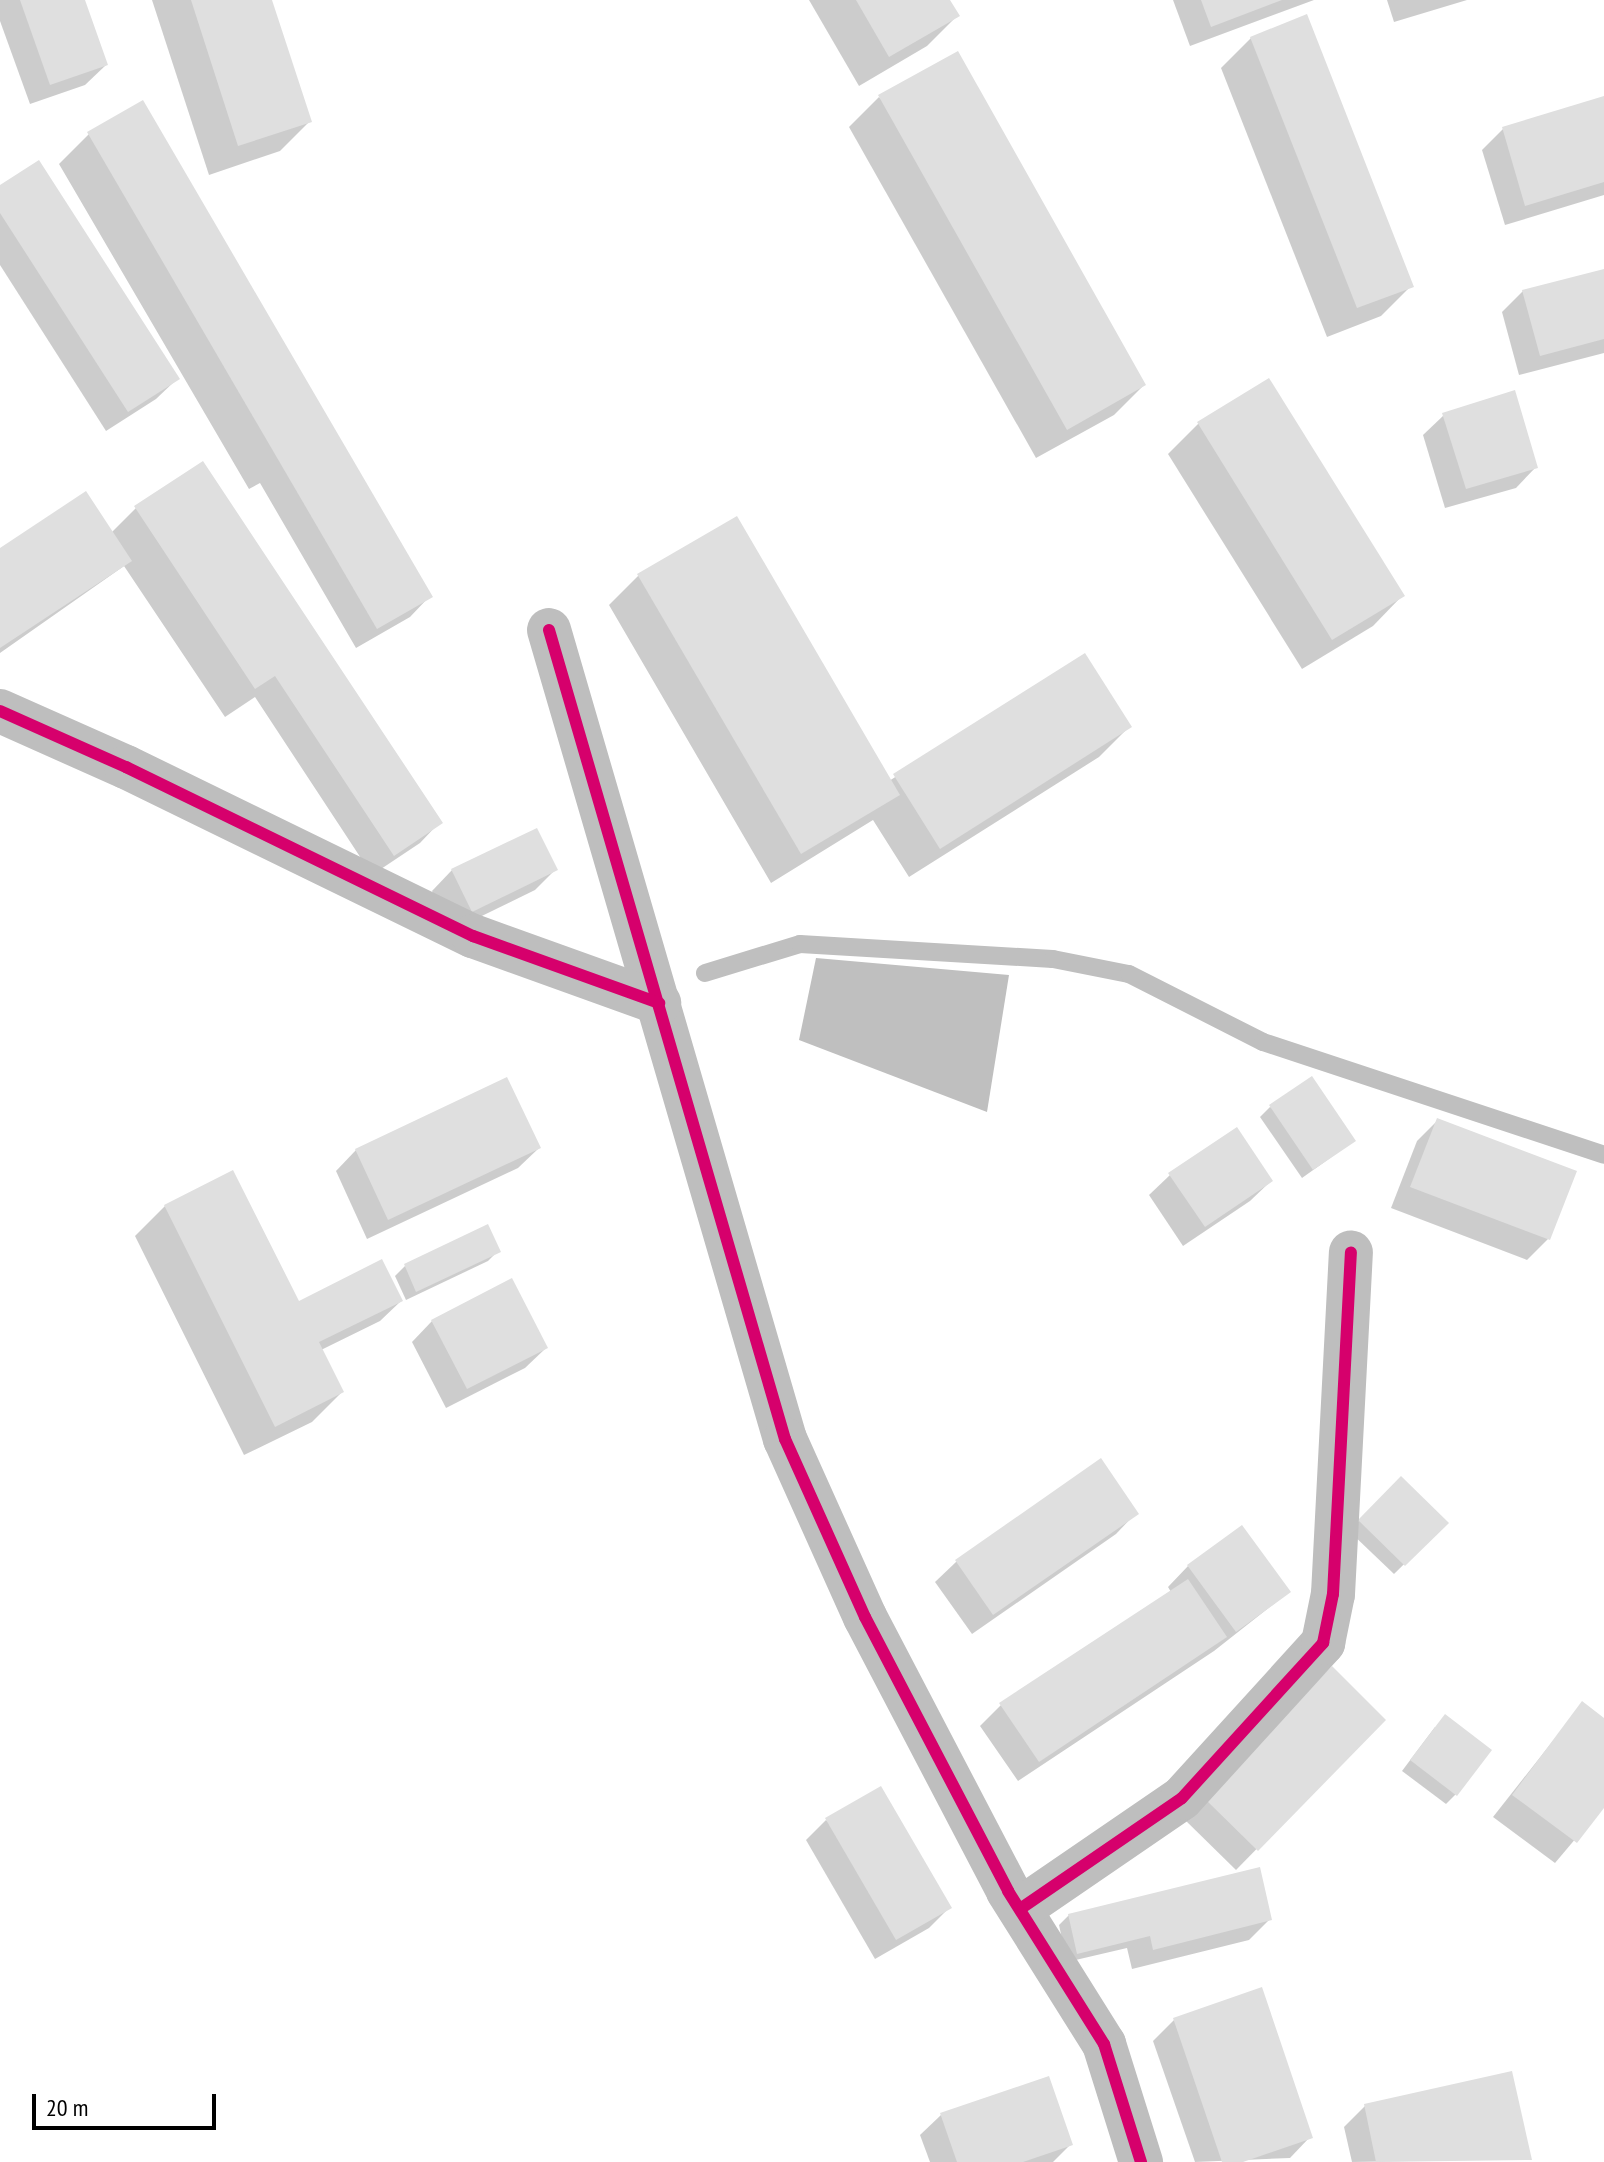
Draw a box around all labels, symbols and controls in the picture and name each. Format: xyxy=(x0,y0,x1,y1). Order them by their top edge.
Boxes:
scale bar xyxy=(36,2078,220,2128)
text: 20 m xyxy=(46,2092,88,2123)

